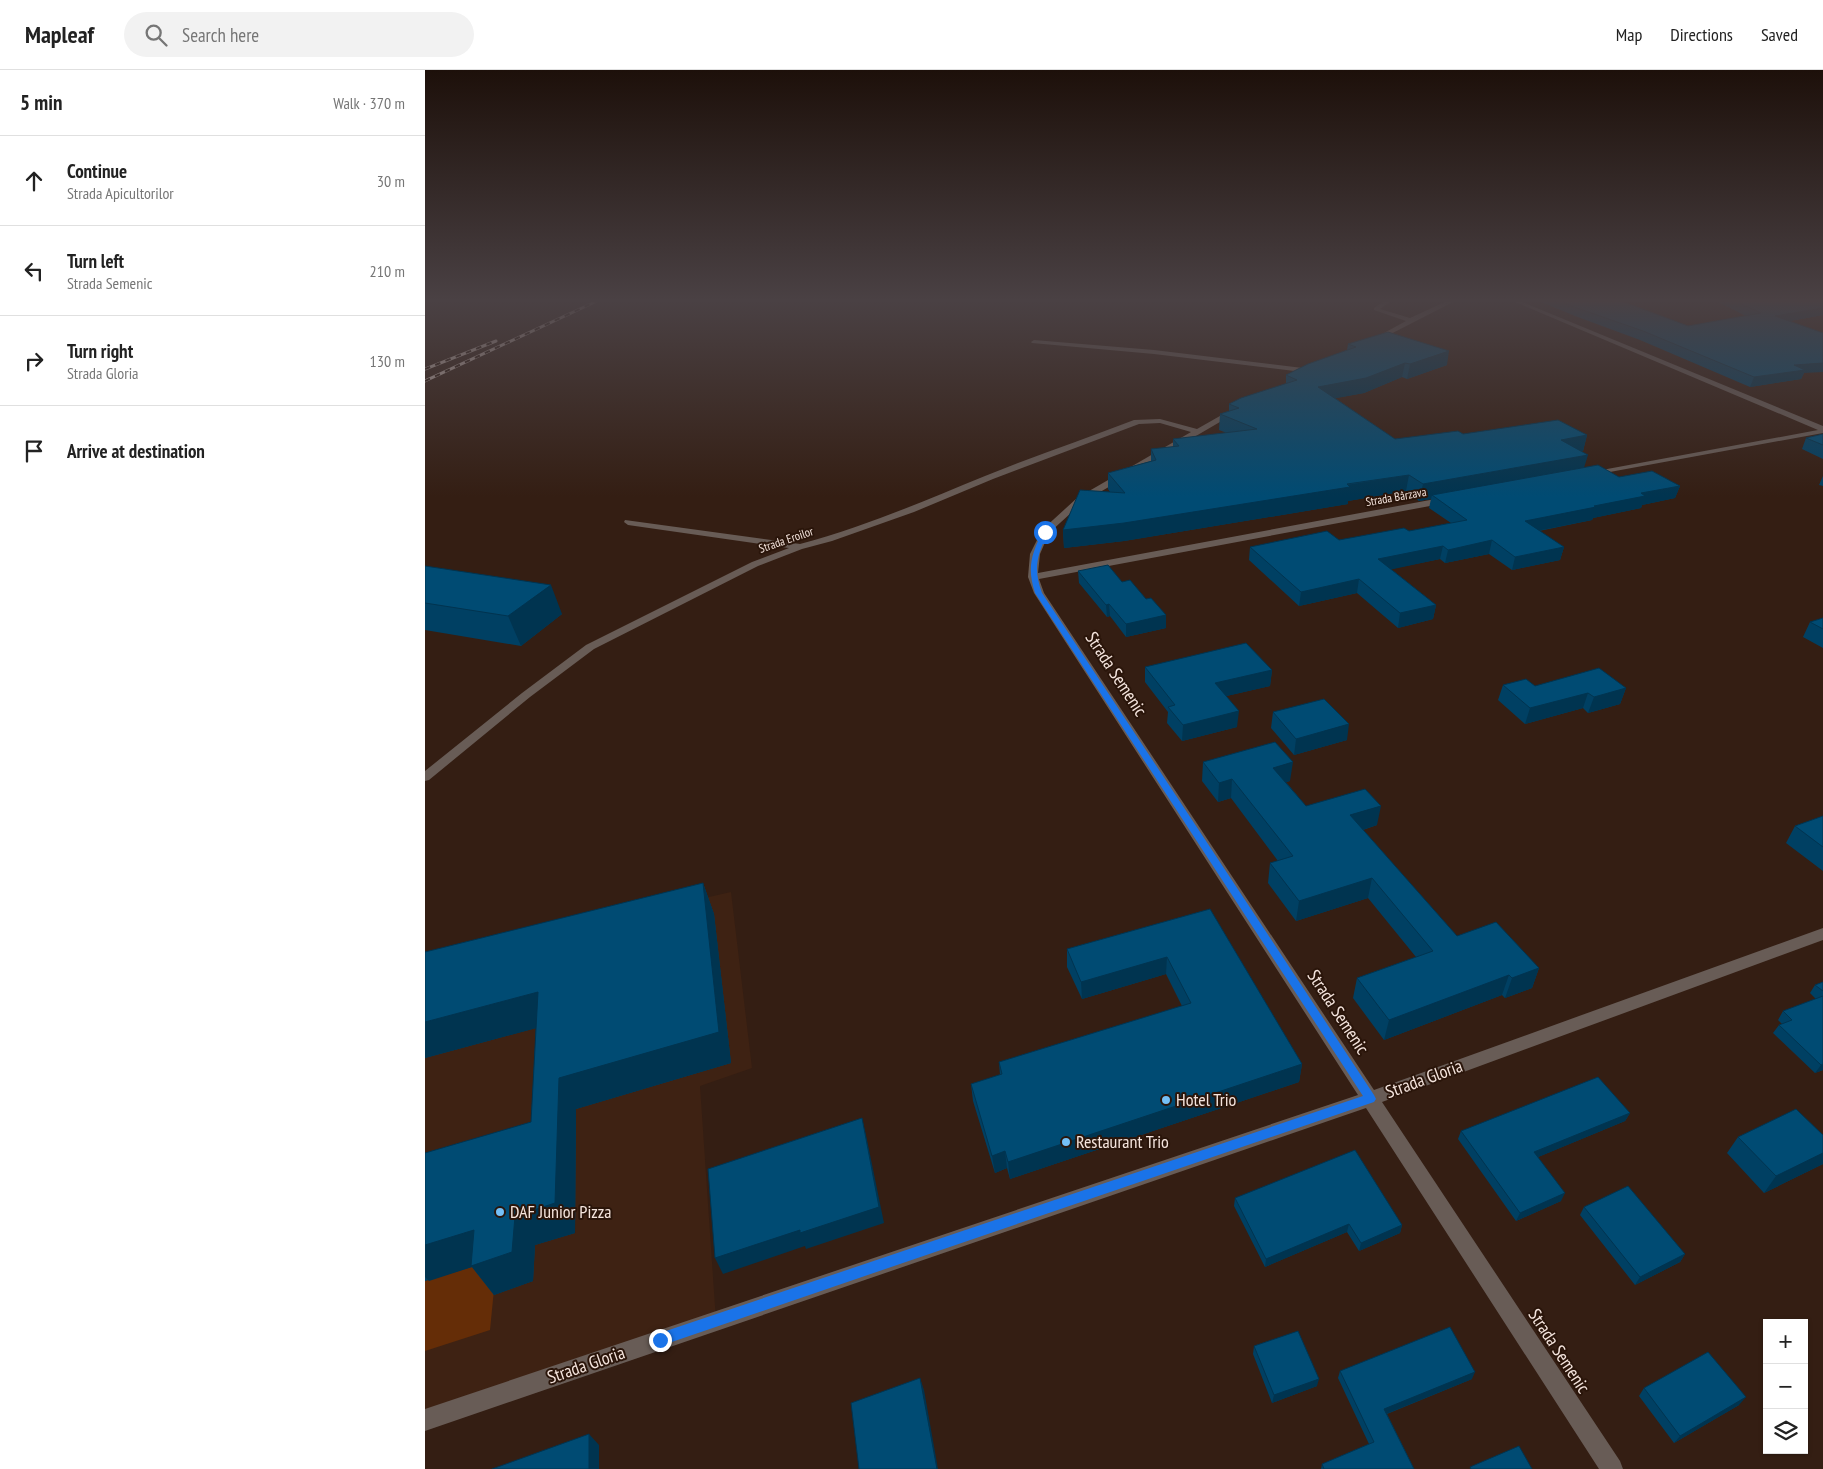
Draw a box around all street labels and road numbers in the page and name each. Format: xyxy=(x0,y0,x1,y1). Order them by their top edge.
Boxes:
street label: Strada Bârzava xyxy=(1364,484,1428,509)
street label: Strada Eroilor xyxy=(757,523,816,556)
street label: Strada Semenic xyxy=(1081,627,1153,721)
street label: Strada Semenic xyxy=(1303,965,1375,1059)
street label: Strada Gloria xyxy=(1382,1054,1466,1103)
street label: Strada Semenic xyxy=(1524,1304,1596,1398)
street label: Strada Gloria xyxy=(544,1341,628,1388)

